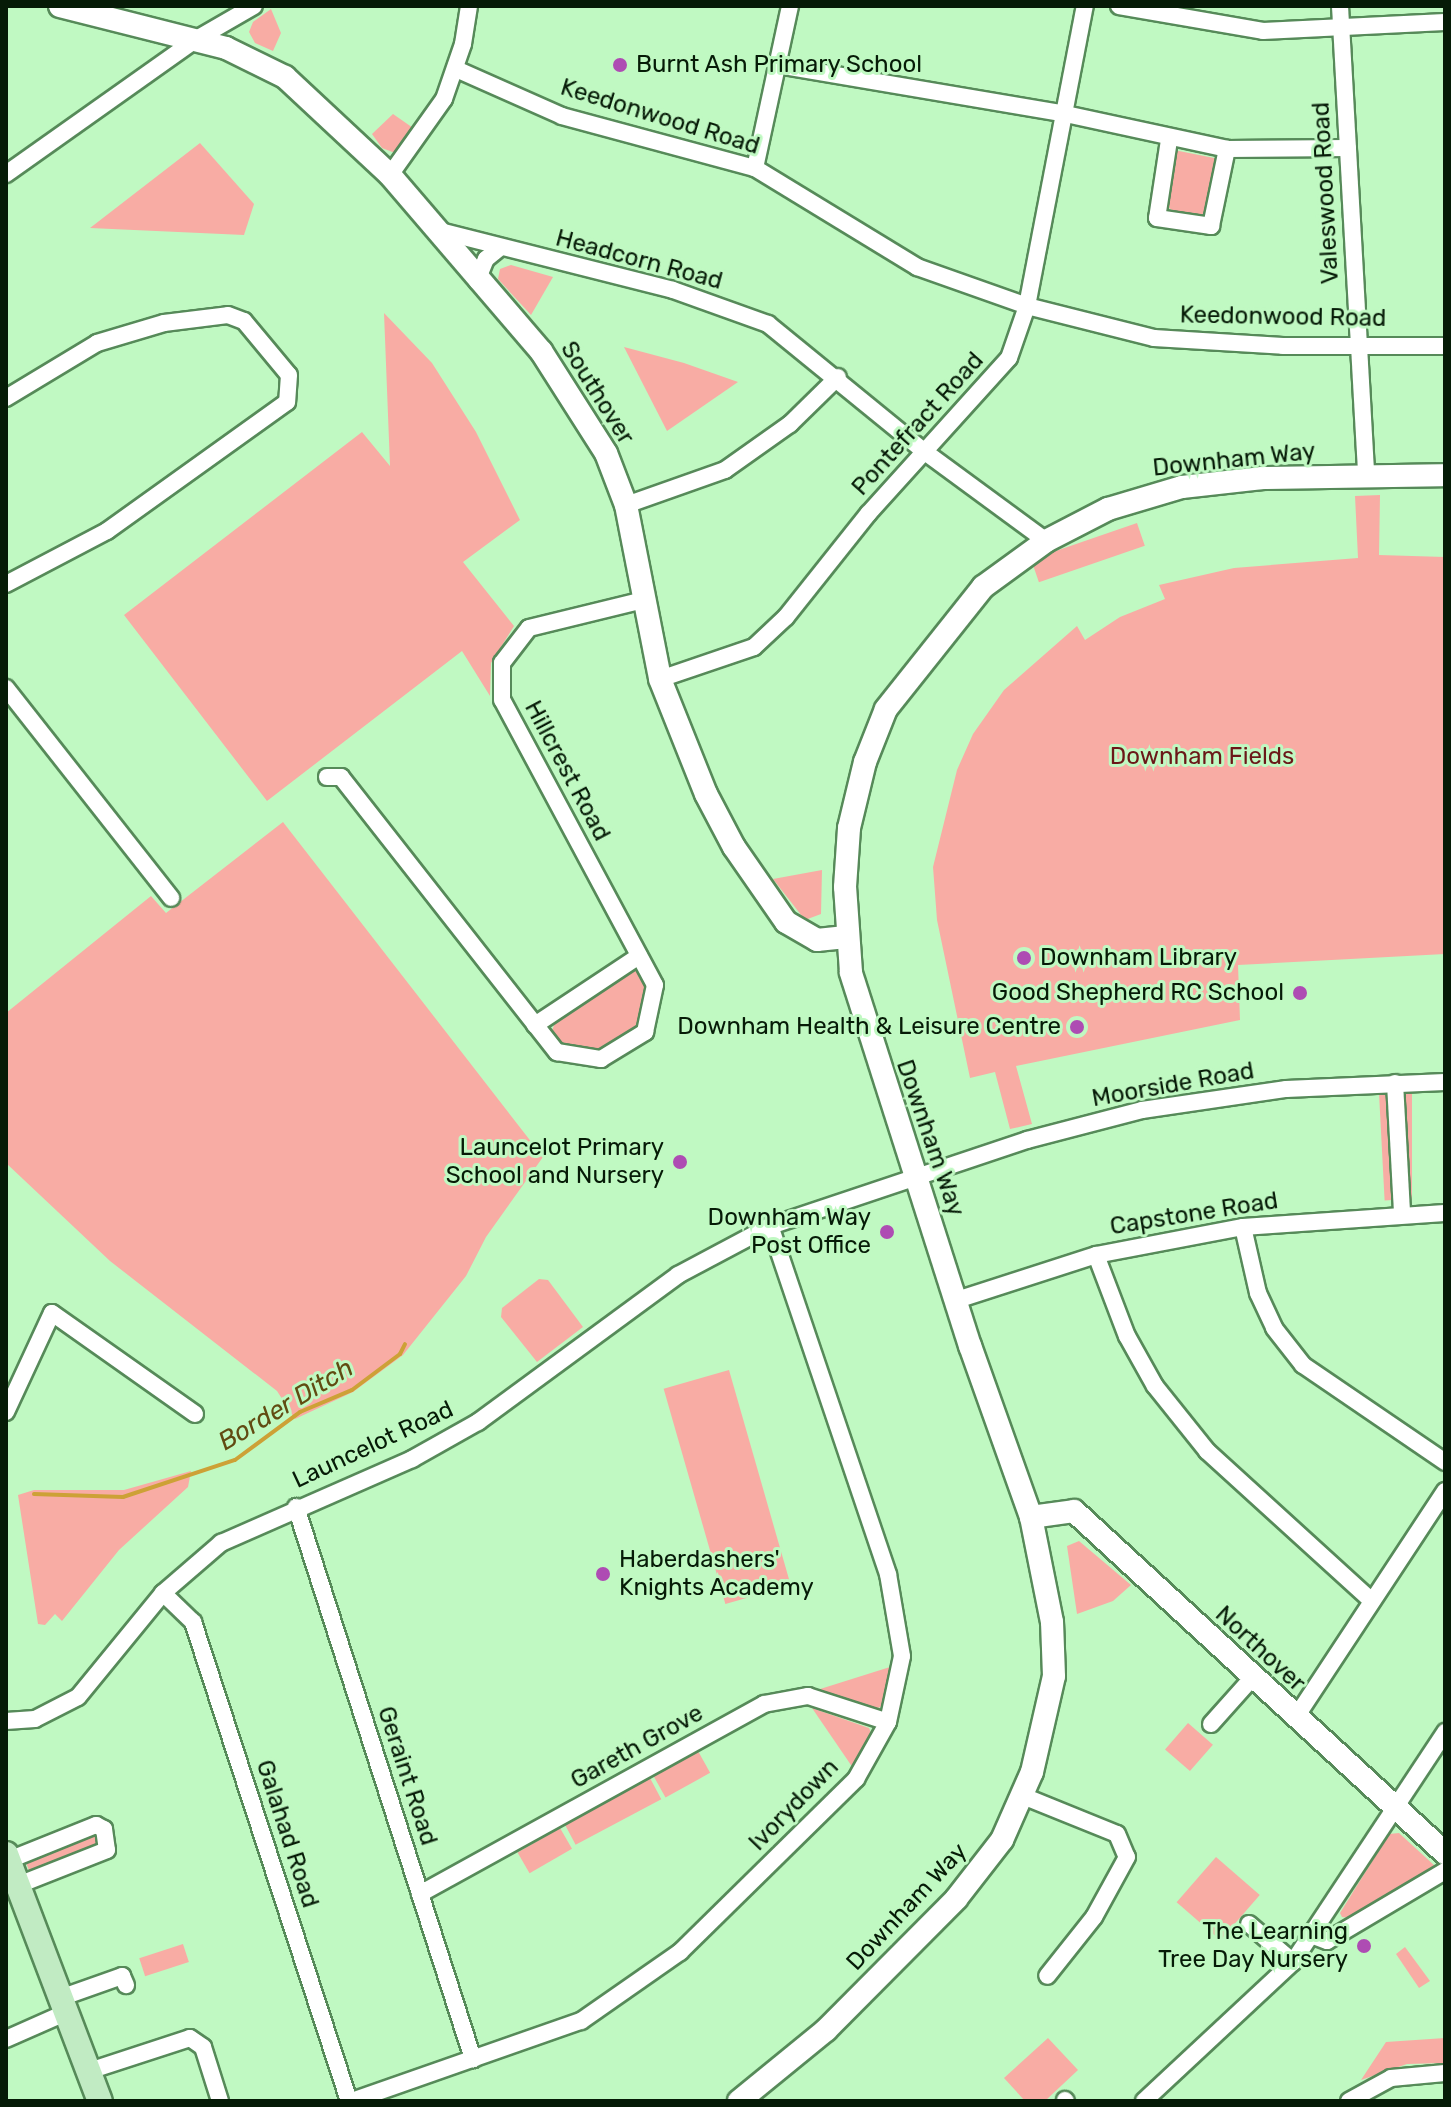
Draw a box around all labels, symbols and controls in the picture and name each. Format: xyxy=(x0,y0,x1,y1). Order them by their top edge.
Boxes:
place label: Burnt Ash Primary School xyxy=(636,51,923,79)
marker: Burnt Ash Primary School xyxy=(611,56,629,74)
street label: Keedonwood Road xyxy=(557,73,763,161)
street label: Valeswood Road xyxy=(1307,101,1345,285)
street label: Headcorn Road xyxy=(552,224,726,296)
street label: Keedonwood Road xyxy=(1179,301,1387,333)
street label: Southover xyxy=(554,336,640,450)
street label: Pontefract Road xyxy=(846,346,990,502)
street label: Downham Way xyxy=(1151,437,1317,483)
street label: Hillcrest Road xyxy=(518,696,616,846)
park label: Downham Fields xyxy=(1110,743,1294,771)
place label: Downham Library xyxy=(1040,944,1237,972)
marker: Downham Library xyxy=(1015,949,1033,967)
place label: Good Shepherd RC School xyxy=(992,979,1284,1007)
marker: Good Shepherd RC School xyxy=(1291,984,1309,1002)
place label: Downham Health & Leisure Centre xyxy=(677,1013,1061,1041)
marker: Downham Health & Leisure Centre xyxy=(1068,1018,1086,1036)
street label: Downham Way xyxy=(890,1056,970,1220)
street label: Moorside Road xyxy=(1090,1057,1256,1113)
place label: Launcelot Primary School and Nursery xyxy=(446,1134,664,1190)
marker: Launcelot Primary School and Nursery xyxy=(671,1153,689,1171)
street label: Capstone Road xyxy=(1108,1187,1280,1241)
place label: Downham Way Post Office xyxy=(707,1204,871,1260)
marker: Downham Way Post Office xyxy=(878,1223,896,1241)
water label: Border Ditch xyxy=(212,1352,360,1458)
street label: Launcelot Road xyxy=(288,1395,458,1495)
place label: Haberdashers' Knights Academy xyxy=(619,1546,814,1602)
marker: Haberdashers' Knights Academy xyxy=(594,1565,612,1583)
street label: Northover xyxy=(1209,1600,1311,1698)
street label: Gareth Grove xyxy=(566,1699,708,1795)
street label: Geraint Road xyxy=(371,1703,443,1849)
street label: Ivorydown xyxy=(743,1753,845,1857)
street label: Galahad Road xyxy=(250,1757,324,1911)
street label: Downham Way xyxy=(841,1837,973,1977)
place label: The Learning Tree Day Nursery xyxy=(1157,1918,1348,1974)
marker: The Learning Tree Day Nursery xyxy=(1355,1937,1373,1955)

